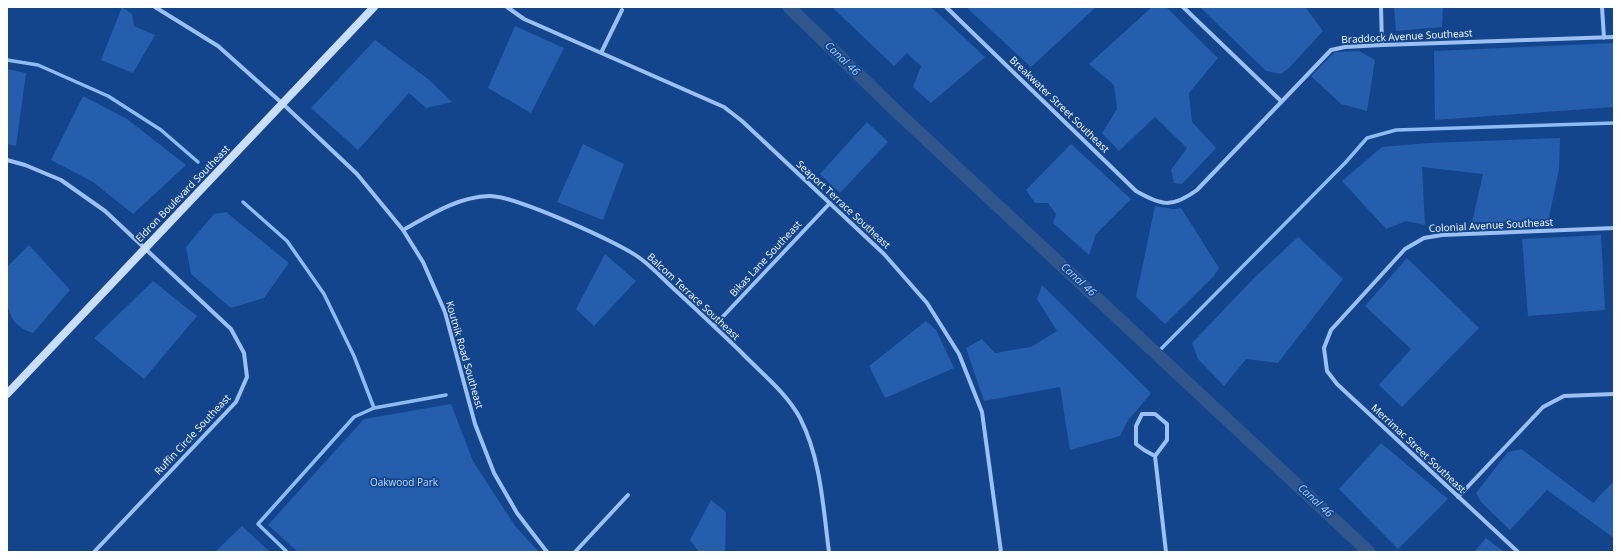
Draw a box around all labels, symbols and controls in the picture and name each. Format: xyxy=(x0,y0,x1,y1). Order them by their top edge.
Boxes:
street label: Braddock Avenue Southeast xyxy=(1341,28,1473,46)
water label: Canal 46 xyxy=(822,39,862,79)
street label: Breakwater Street Southeast xyxy=(1007,54,1111,156)
street label: Eldron Boulevard Southeast xyxy=(134,143,232,245)
street label: Seaport Terrace Southeast xyxy=(794,158,892,252)
street label: Colonial Avenue Southeast xyxy=(1429,217,1553,235)
street label: Bikas Lane Southeast xyxy=(728,219,804,299)
street label: Balcom Terrace Southeast xyxy=(644,251,742,343)
water label: Canal 46 xyxy=(1058,261,1098,299)
street label: Koutnik Road Southeast xyxy=(443,300,485,410)
street label: Ruffin Circle Southeast xyxy=(153,392,233,478)
street label: Merrimac Street Southeast xyxy=(1368,402,1468,496)
park label: Oakwood Park xyxy=(370,477,438,489)
water label: Canal 46 xyxy=(1295,482,1335,520)

